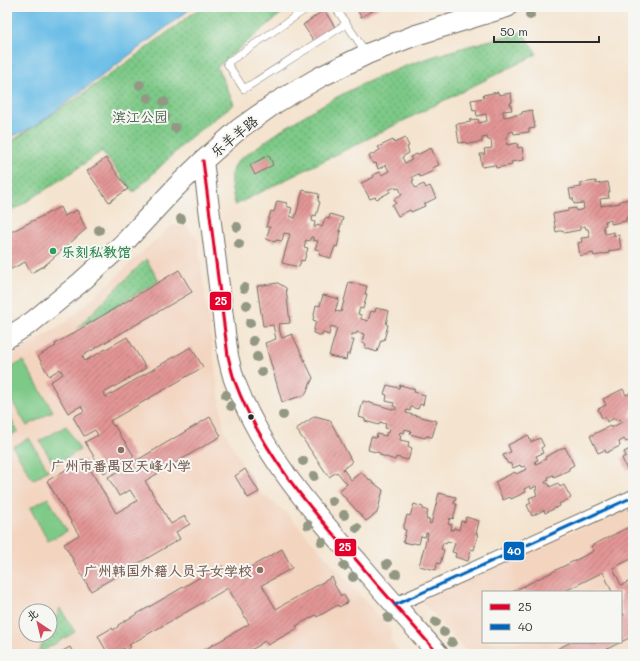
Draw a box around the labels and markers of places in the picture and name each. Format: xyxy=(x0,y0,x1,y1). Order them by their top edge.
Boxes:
place label: 乐刻私教馆 xyxy=(61,242,131,261)
marker: 乐刻私教馆 xyxy=(48,246,58,256)
unlabelled marker xyxy=(246,412,256,422)
marker: 广州市番禺区天峰小学 xyxy=(116,445,126,455)
place label: 广州市番禺区天峰小学 xyxy=(51,456,191,475)
place label: 广州韩国外籍人员子女学校 xyxy=(84,561,252,580)
marker: 广州韩国外籍人员子女学校 xyxy=(255,565,265,575)

